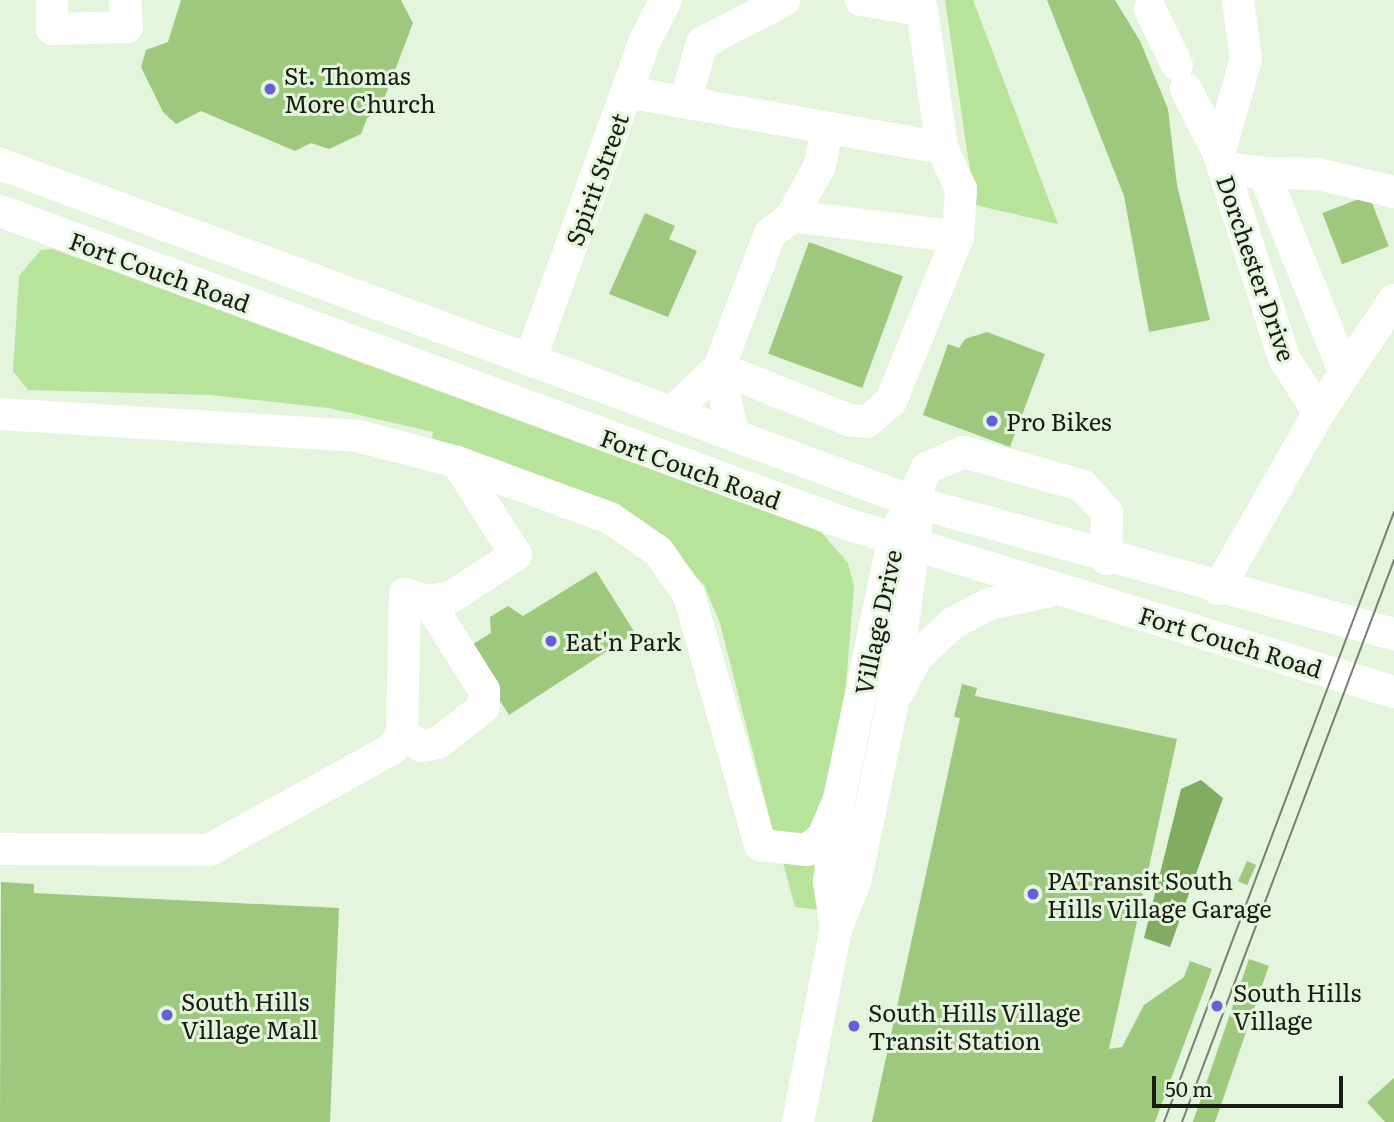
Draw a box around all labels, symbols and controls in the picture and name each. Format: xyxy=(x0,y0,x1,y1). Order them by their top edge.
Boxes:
place label: St. Thomas More Church xyxy=(284,61,436,117)
marker: St. Thomas More Church xyxy=(262,81,278,97)
street label: Spirit Street xyxy=(559,109,633,249)
street label: Dorchester Drive xyxy=(1212,171,1302,365)
street label: Fort Couch Road xyxy=(66,225,254,317)
place label: Pro Bikes xyxy=(1006,407,1112,435)
marker: Pro Bikes xyxy=(984,413,1000,429)
street label: Fort Couch Road xyxy=(597,422,785,514)
street label: Village Drive xyxy=(848,547,906,697)
street label: Fort Couch Road xyxy=(1136,599,1326,683)
place label: Eat'n Park xyxy=(565,627,681,655)
marker: Eat'n Park xyxy=(543,633,559,649)
place label: PATransit South Hills Village Garage xyxy=(1047,866,1272,922)
marker: PATransit South Hills Village Garage xyxy=(1025,886,1041,902)
place label: South Hills Village xyxy=(1233,978,1361,1034)
place label: South Hills Village Mall xyxy=(181,987,318,1043)
marker: South Hills Village xyxy=(1207,996,1227,1016)
place label: South Hills Village Transit Station xyxy=(868,998,1081,1054)
marker: South Hills Village Mall xyxy=(159,1007,175,1023)
marker: South Hills Village Transit Station xyxy=(846,1018,862,1034)
scale bar xyxy=(1156,1062,1347,1106)
text: 50 m xyxy=(1165,1072,1212,1103)

